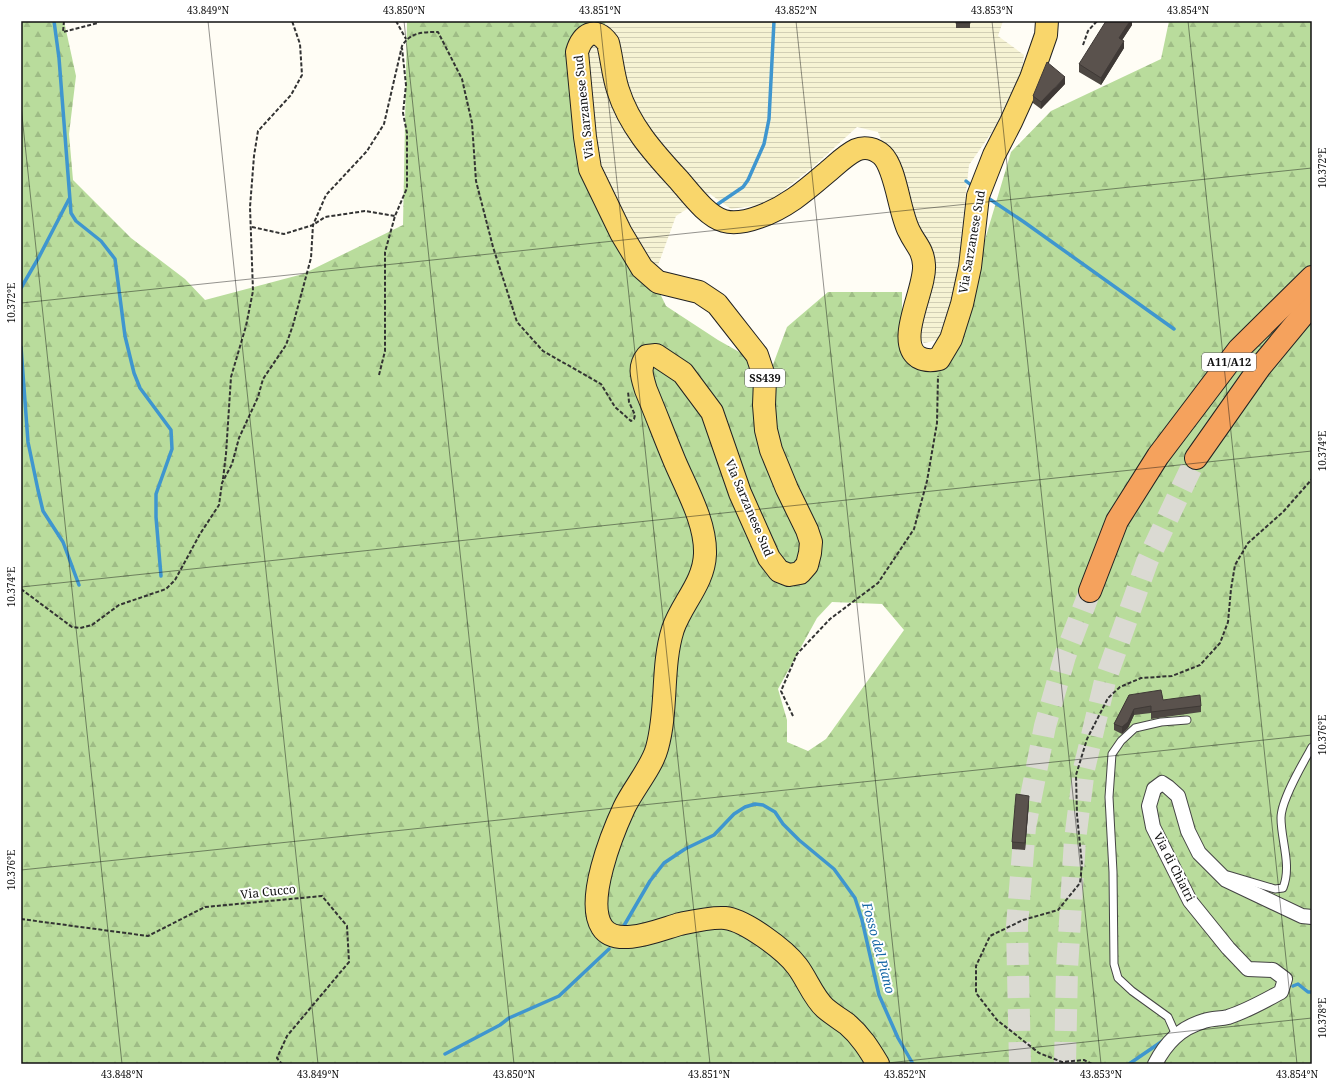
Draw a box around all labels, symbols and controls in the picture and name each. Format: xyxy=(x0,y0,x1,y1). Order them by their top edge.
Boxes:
text: 43.849°N xyxy=(187,3,229,17)
text: 43.850°N xyxy=(383,3,425,17)
text: 43.851°N xyxy=(579,3,621,17)
text: 43.852°N xyxy=(775,3,817,17)
text: 43.853°N xyxy=(971,3,1013,17)
text: 43.854°N xyxy=(1167,3,1209,17)
street label: Via Sarzanese Sud xyxy=(570,54,597,160)
text: 10.372°E xyxy=(1315,148,1329,188)
street label: Via Sarzanese Sud xyxy=(954,188,989,295)
text: 10.372°E xyxy=(4,283,18,323)
road number: A11/A12 xyxy=(1202,353,1256,371)
road number: SS439 xyxy=(745,369,785,387)
text: 10.374°E xyxy=(1315,431,1329,471)
street label: Via Sarzanese Sud xyxy=(721,456,778,560)
text: 10.374°E xyxy=(4,567,18,607)
text: 10.376°E xyxy=(1315,715,1329,755)
street label: Via di Chiatri xyxy=(1150,829,1199,904)
text: 10.376°E xyxy=(4,850,18,890)
street label: Via Cucco xyxy=(239,880,297,903)
water label: Fosso del Piano xyxy=(858,900,900,996)
text: 10.378°E xyxy=(1315,998,1329,1038)
text: 43.848°N xyxy=(101,1067,143,1081)
text: 43.849°N xyxy=(297,1067,339,1081)
text: 43.850°N xyxy=(493,1067,535,1081)
text: 43.851°N xyxy=(688,1067,730,1081)
text: 43.852°N xyxy=(884,1067,926,1081)
text: 43.853°N xyxy=(1080,1067,1122,1081)
text: 43.854°N xyxy=(1276,1067,1318,1081)

